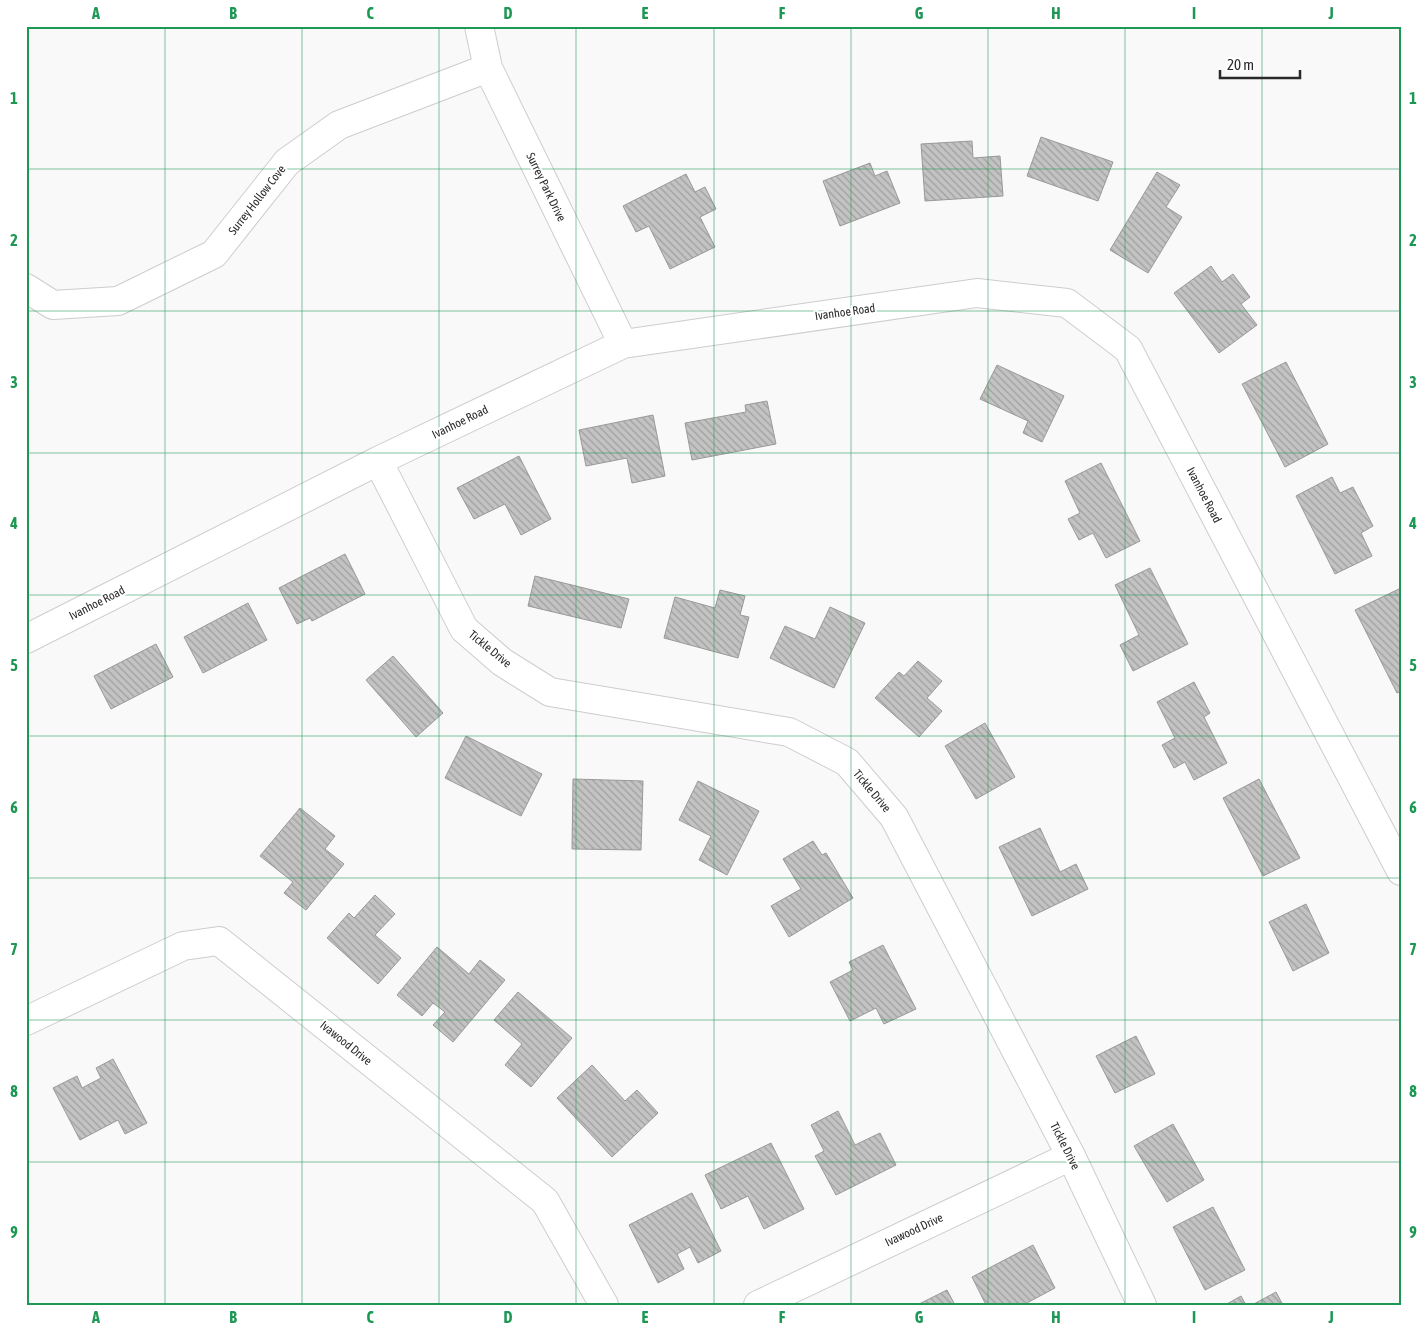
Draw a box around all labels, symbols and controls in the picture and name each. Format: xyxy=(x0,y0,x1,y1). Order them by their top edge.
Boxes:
text: A xyxy=(91,4,100,22)
text: B xyxy=(229,4,237,22)
text: C xyxy=(366,4,374,22)
text: D xyxy=(504,4,513,22)
text: E xyxy=(642,4,649,22)
text: F xyxy=(779,4,786,22)
text: G xyxy=(915,4,924,22)
text: H xyxy=(1051,4,1061,22)
text: I xyxy=(1192,4,1196,22)
text: J xyxy=(1327,4,1334,22)
scale bar xyxy=(1220,48,1300,80)
text: 20 m xyxy=(1227,56,1254,73)
text: 1 xyxy=(10,89,18,107)
text: 1 xyxy=(1409,89,1417,107)
street label: Surrey Park Drive xyxy=(523,150,569,224)
street label: Surrey Hollow Cove xyxy=(226,163,288,237)
text: 2 xyxy=(10,231,18,249)
text: 2 xyxy=(1409,231,1417,249)
street label: Ivanhoe Road xyxy=(814,301,876,323)
text: 3 xyxy=(10,373,18,391)
text: 3 xyxy=(1409,373,1417,391)
street label: Ivanhoe Road xyxy=(430,402,490,442)
street label: Ivanhoe Road xyxy=(1184,465,1224,525)
text: 4 xyxy=(9,514,18,532)
text: 4 xyxy=(1408,514,1417,532)
street label: Ivanhoe Road xyxy=(67,583,127,623)
street label: Tickle Drive xyxy=(466,628,514,670)
text: 5 xyxy=(10,656,18,674)
text: 5 xyxy=(1409,656,1417,674)
street label: Tickle Drive xyxy=(850,767,894,815)
text: 6 xyxy=(10,798,18,816)
text: 6 xyxy=(1409,798,1417,816)
text: 7 xyxy=(10,940,18,958)
text: 7 xyxy=(1409,940,1417,958)
street label: Ivawood Drive xyxy=(317,1018,375,1068)
text: 8 xyxy=(10,1082,18,1100)
text: 8 xyxy=(1409,1082,1417,1100)
street label: Tickle Drive xyxy=(1047,1120,1083,1172)
street label: Ivawood Drive xyxy=(883,1210,945,1250)
text: 9 xyxy=(10,1223,18,1241)
text: 9 xyxy=(1409,1223,1417,1241)
text: A xyxy=(91,1308,100,1326)
text: B xyxy=(229,1308,237,1326)
text: C xyxy=(366,1308,374,1326)
text: D xyxy=(504,1308,513,1326)
text: E xyxy=(642,1308,649,1326)
text: F xyxy=(779,1308,786,1326)
text: G xyxy=(915,1308,924,1326)
text: H xyxy=(1051,1308,1061,1326)
text: I xyxy=(1192,1308,1196,1326)
text: J xyxy=(1327,1308,1334,1326)

